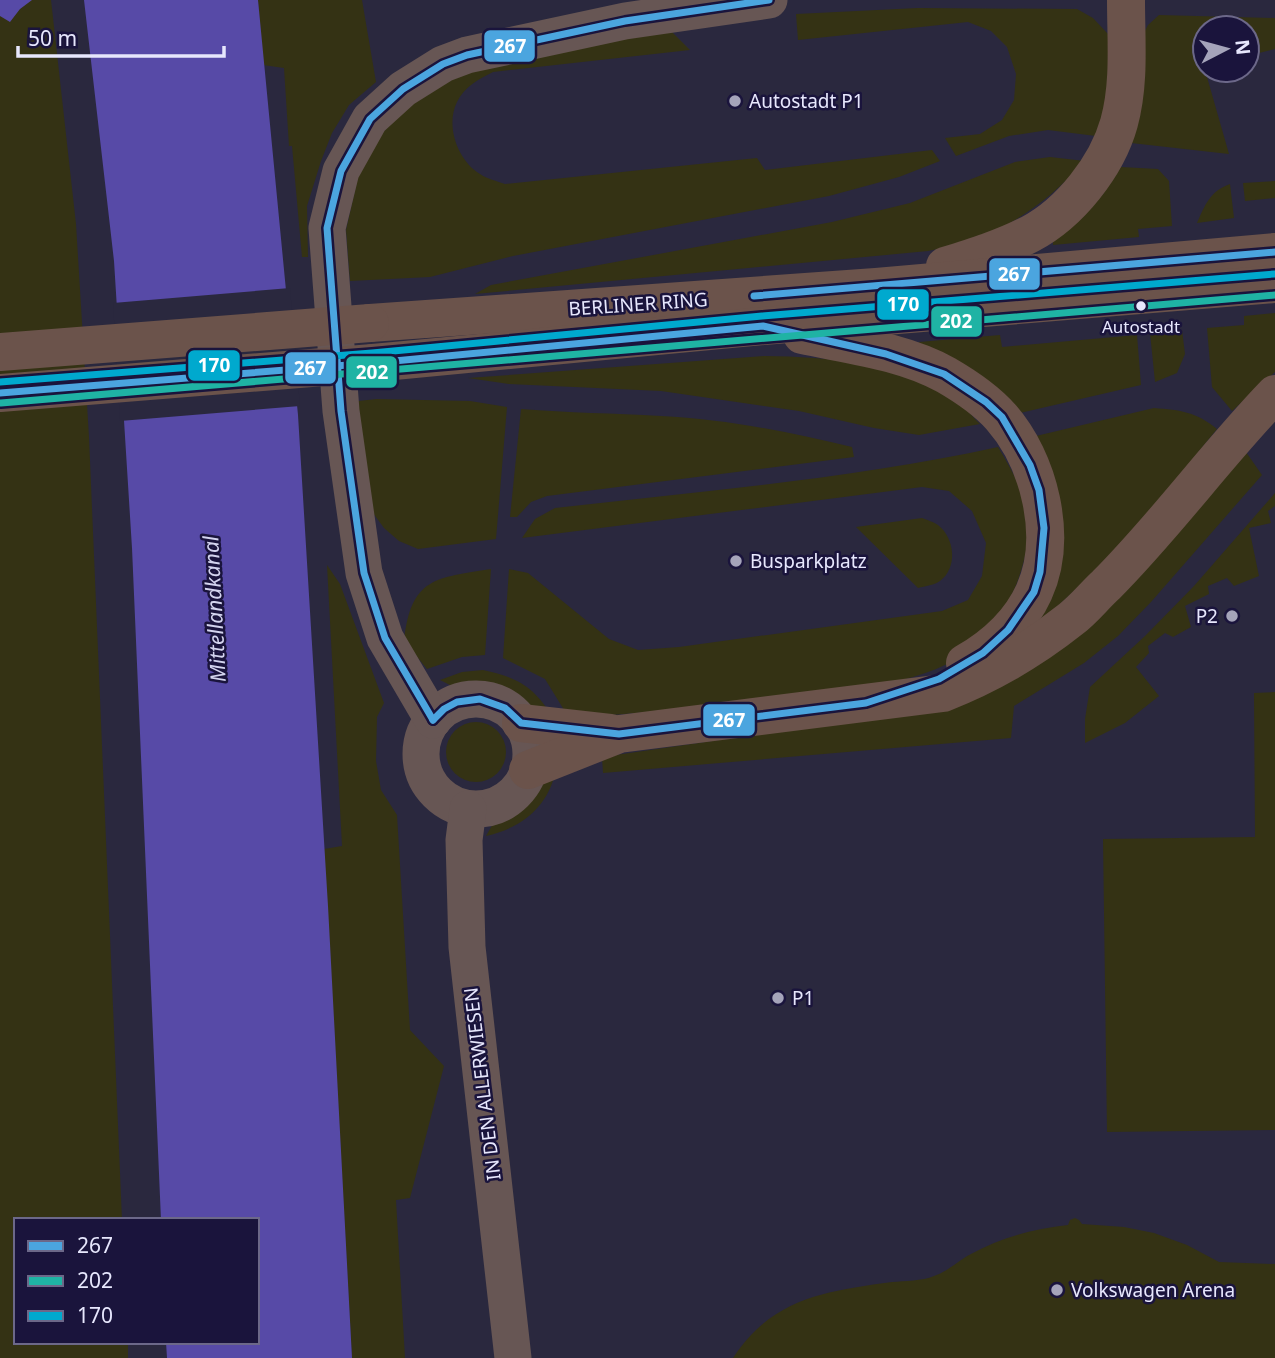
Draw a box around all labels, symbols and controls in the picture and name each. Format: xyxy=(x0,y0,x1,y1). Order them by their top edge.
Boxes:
scale bar xyxy=(18,14,224,58)
north arrow xyxy=(1191,14,1261,84)
text: 50 m xyxy=(28,24,77,52)
line badge: 267 xyxy=(483,29,536,63)
text: 267 xyxy=(494,33,526,59)
text: N xyxy=(1229,38,1257,56)
place label: Autostadt P1 xyxy=(749,88,864,114)
marker: Autostadt P1 xyxy=(727,93,743,109)
line badge: 267 xyxy=(988,257,1041,291)
text: 267 xyxy=(998,261,1030,287)
street label: BERLINER RING xyxy=(568,286,708,322)
line badge: 170 xyxy=(876,288,930,321)
text: 170 xyxy=(887,291,919,317)
marker: Autostadt xyxy=(1134,299,1148,313)
line badge: 202 xyxy=(930,305,983,338)
text: 202 xyxy=(940,308,972,334)
place label: Autostadt xyxy=(1102,315,1180,338)
line badge: 170 xyxy=(187,349,241,382)
line badge: 267 xyxy=(284,351,337,385)
text: 170 xyxy=(198,352,230,378)
text: 267 xyxy=(294,355,326,381)
line badge: 202 xyxy=(345,355,398,389)
text: 202 xyxy=(356,359,388,385)
water label: Mittellandkanal xyxy=(196,535,232,683)
place label: Busparkplatz xyxy=(750,548,867,574)
marker: Busparkplatz xyxy=(728,553,744,569)
place label: P2 xyxy=(1196,603,1218,629)
marker: P2 xyxy=(1224,608,1240,624)
line badge: 267 xyxy=(702,703,756,737)
text: 267 xyxy=(713,707,745,733)
place label: P1 xyxy=(792,985,814,1011)
street label: IN DEN ALLERWIESEN xyxy=(457,986,507,1182)
marker: P1 xyxy=(770,990,786,1006)
legend xyxy=(14,1218,259,1344)
text: 267 xyxy=(77,1231,113,1259)
text: 202 xyxy=(77,1266,113,1294)
place label: Volkswagen Arena xyxy=(1071,1277,1235,1303)
marker: Volkswagen Arena xyxy=(1049,1282,1065,1298)
text: 170 xyxy=(77,1301,113,1329)

